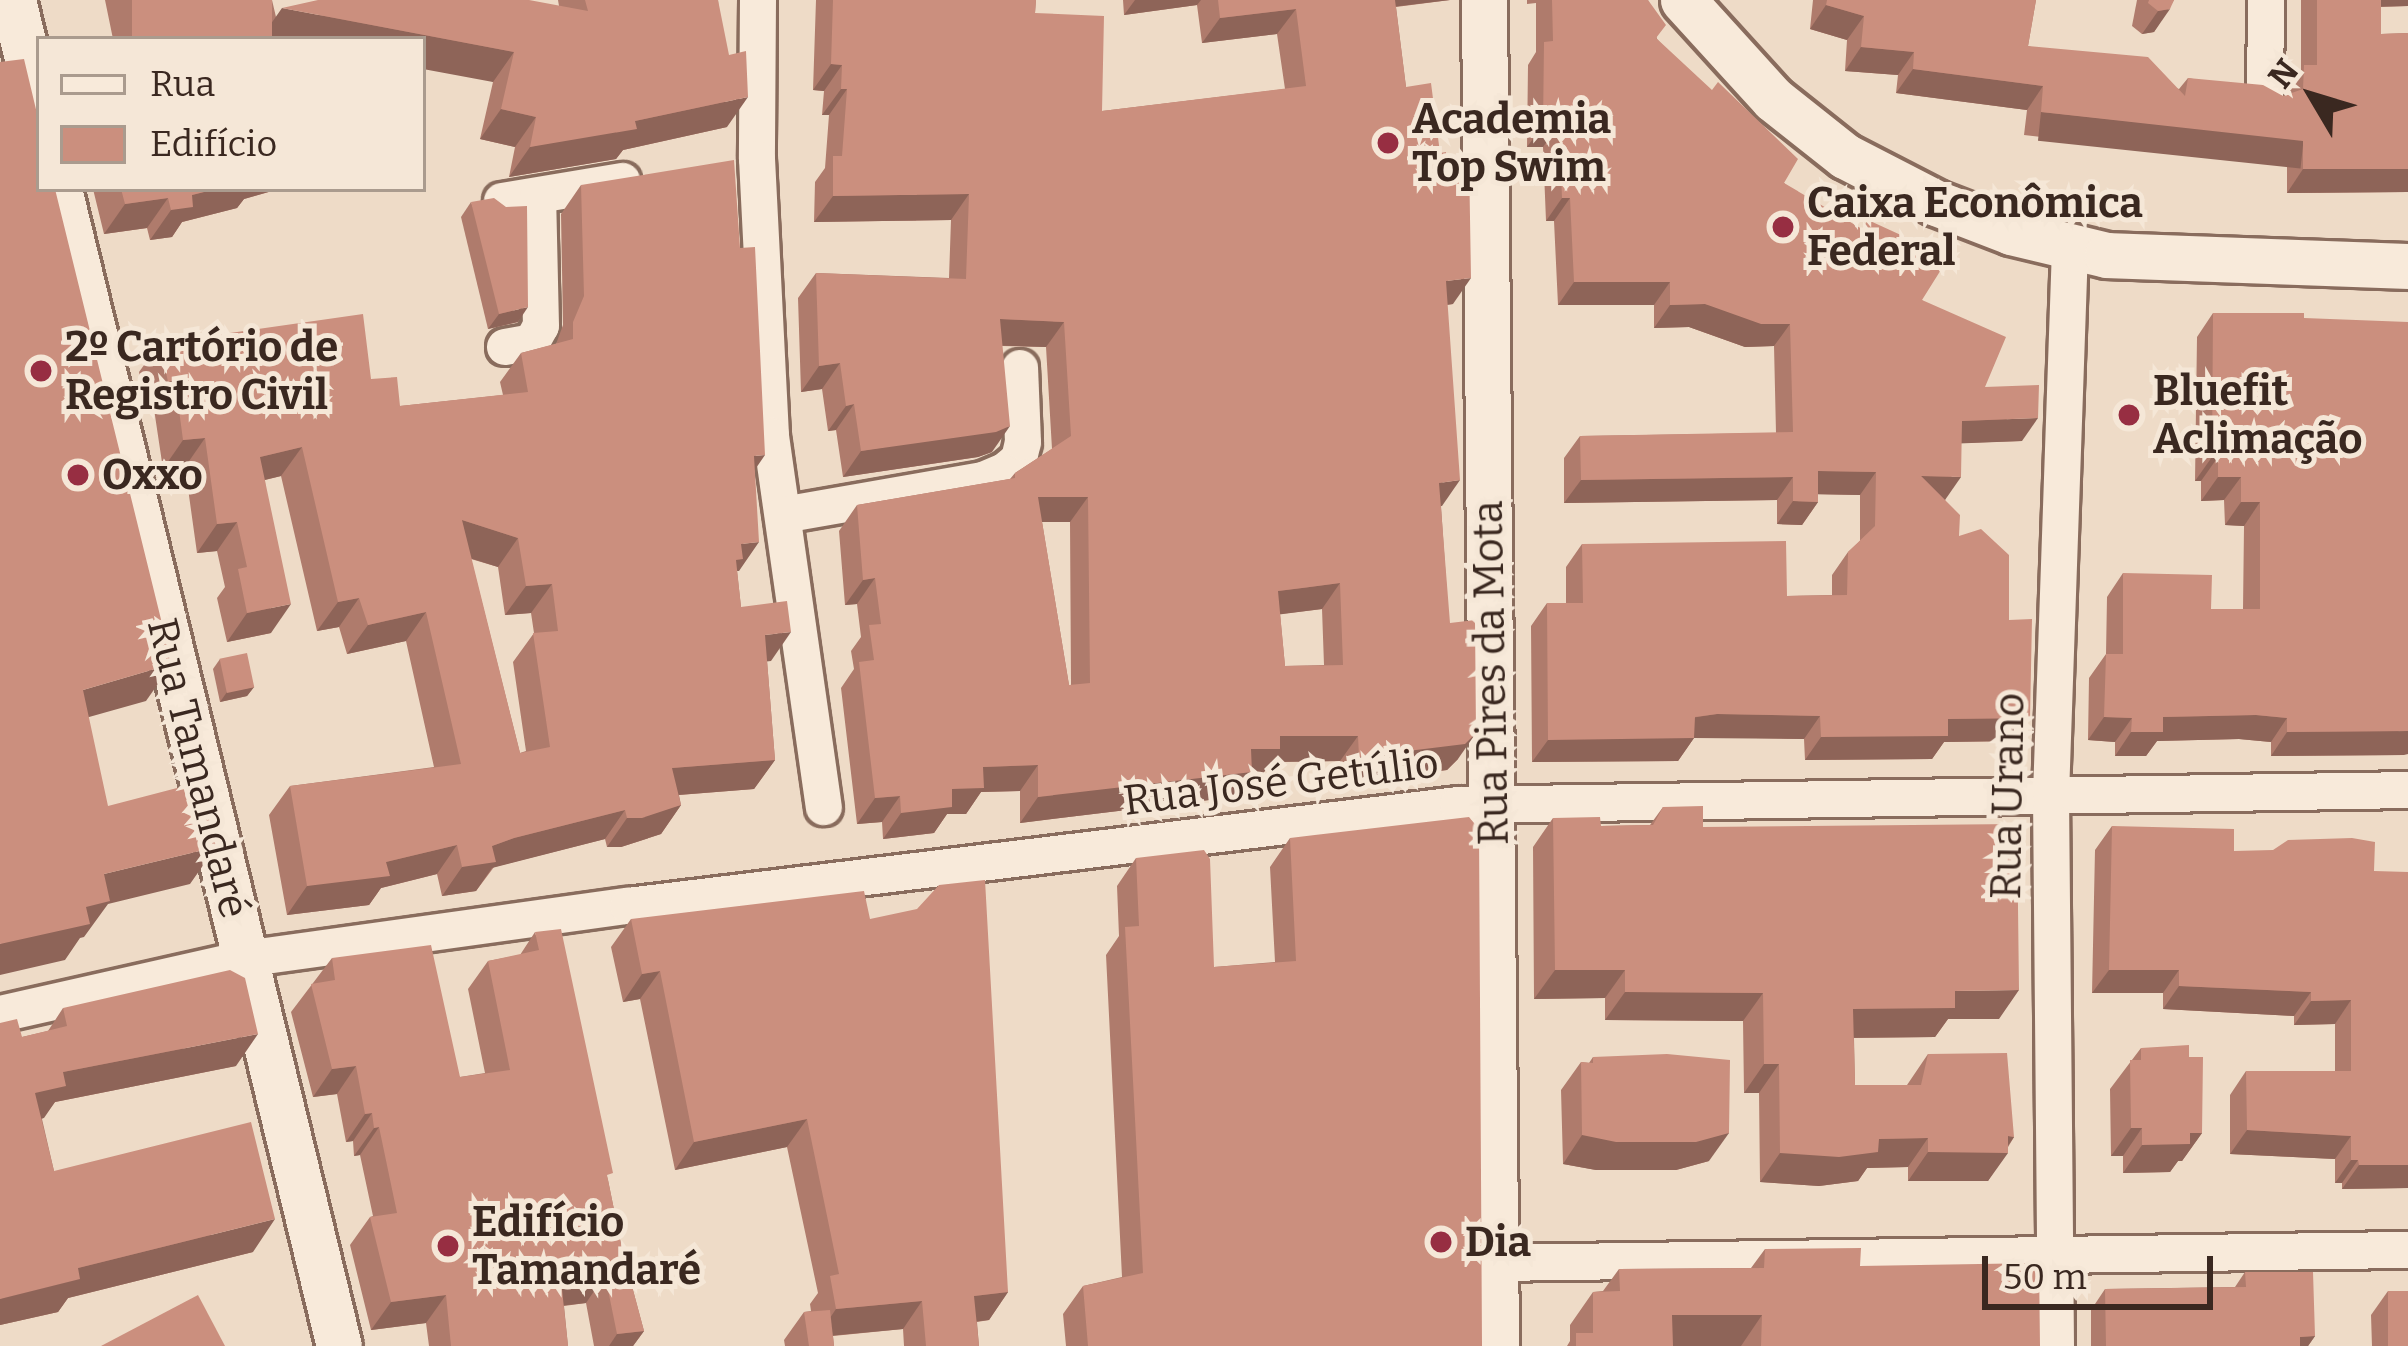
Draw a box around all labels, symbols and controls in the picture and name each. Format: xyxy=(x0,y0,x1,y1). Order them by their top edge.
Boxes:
legend xyxy=(36,36,426,192)
north arrow xyxy=(2252,36,2372,156)
text: N xyxy=(2260,51,2307,96)
text: Rua xyxy=(150,62,215,106)
place label: Academia Top Swim xyxy=(1412,94,1611,192)
text: Edifício xyxy=(150,122,277,166)
marker: Academia Top Swim xyxy=(1375,130,1401,156)
place label: Caixa Econômica Federal xyxy=(1807,178,2143,276)
marker: Caixa Econômica Federal xyxy=(1770,214,1796,240)
place label: 2º Cartório de Registro Civil xyxy=(65,322,338,421)
marker: 2º Cartório de Registro Civil xyxy=(28,358,54,384)
place label: Bluefit Aclimação xyxy=(2153,366,2362,464)
marker: Bluefit Aclimação xyxy=(2116,402,2142,428)
place label: Oxxo xyxy=(102,450,203,500)
marker: Oxxo xyxy=(65,462,91,488)
street label: Rua Pires da Mota xyxy=(1463,500,1519,846)
street label: Rua Tamandaré xyxy=(136,613,260,923)
street label: Rua Urano xyxy=(1981,692,2035,900)
street label: Rua José Getúlio xyxy=(1121,738,1441,826)
place label: Edifício Tamandaré xyxy=(472,1197,701,1296)
place label: Dia xyxy=(1465,1217,1531,1267)
marker: Dia xyxy=(1428,1229,1454,1255)
scale bar xyxy=(1988,1232,2219,1306)
marker: Edifício Tamandaré xyxy=(435,1233,461,1259)
text: 50 m xyxy=(2003,1255,2087,1299)

